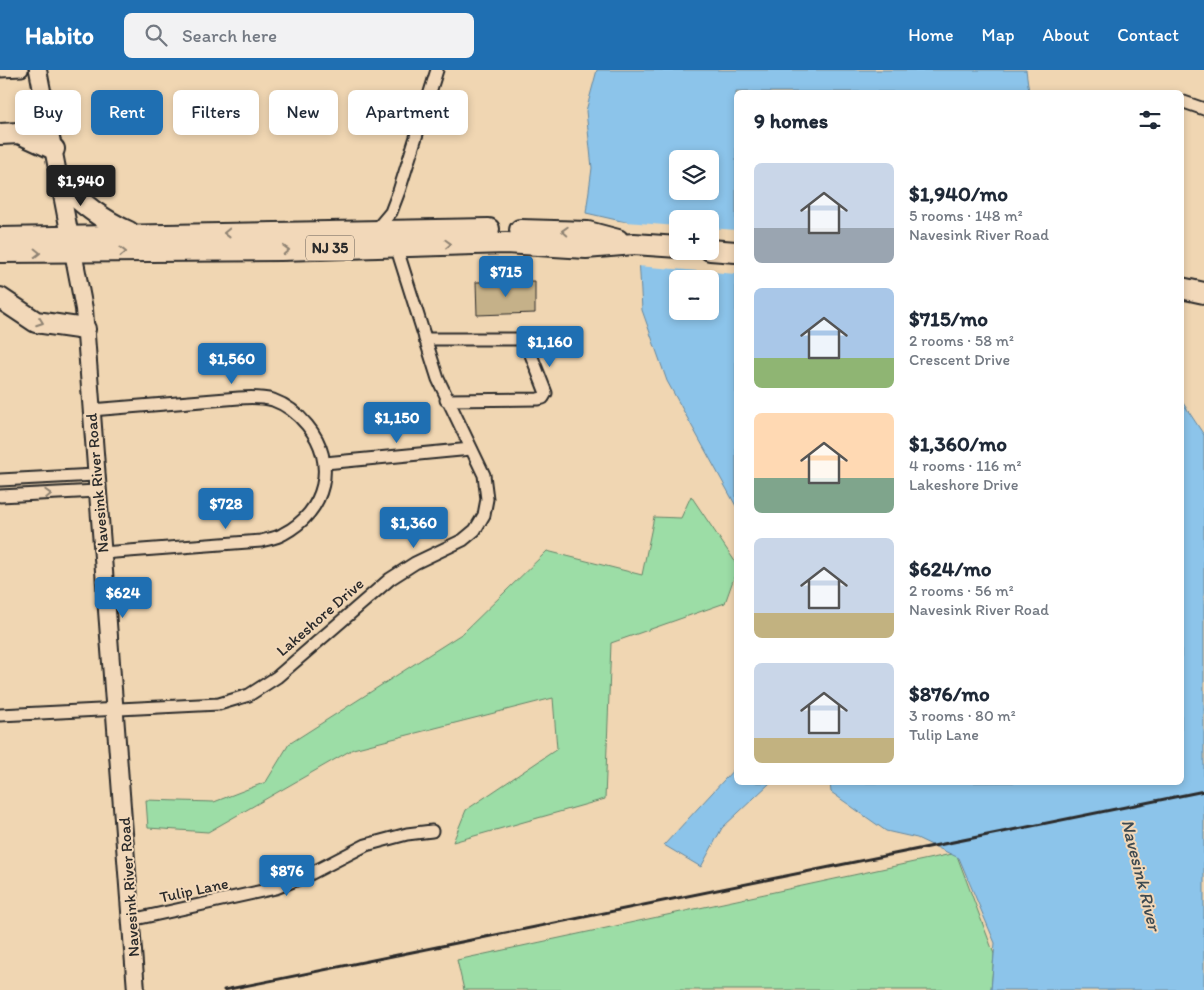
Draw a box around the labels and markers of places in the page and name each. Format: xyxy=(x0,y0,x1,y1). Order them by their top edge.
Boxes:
pin: $1,940 xyxy=(40,164,122,207)
pin: $715 xyxy=(476,256,536,298)
pin: $1,160 xyxy=(509,326,591,368)
pin: $1,560 xyxy=(191,342,273,385)
pin: $1,150 xyxy=(356,402,438,444)
pin: $728 xyxy=(196,488,256,530)
pin: $1,360 xyxy=(373,506,455,549)
pin: $624 xyxy=(93,576,153,619)
pin: $876 xyxy=(257,854,317,897)

